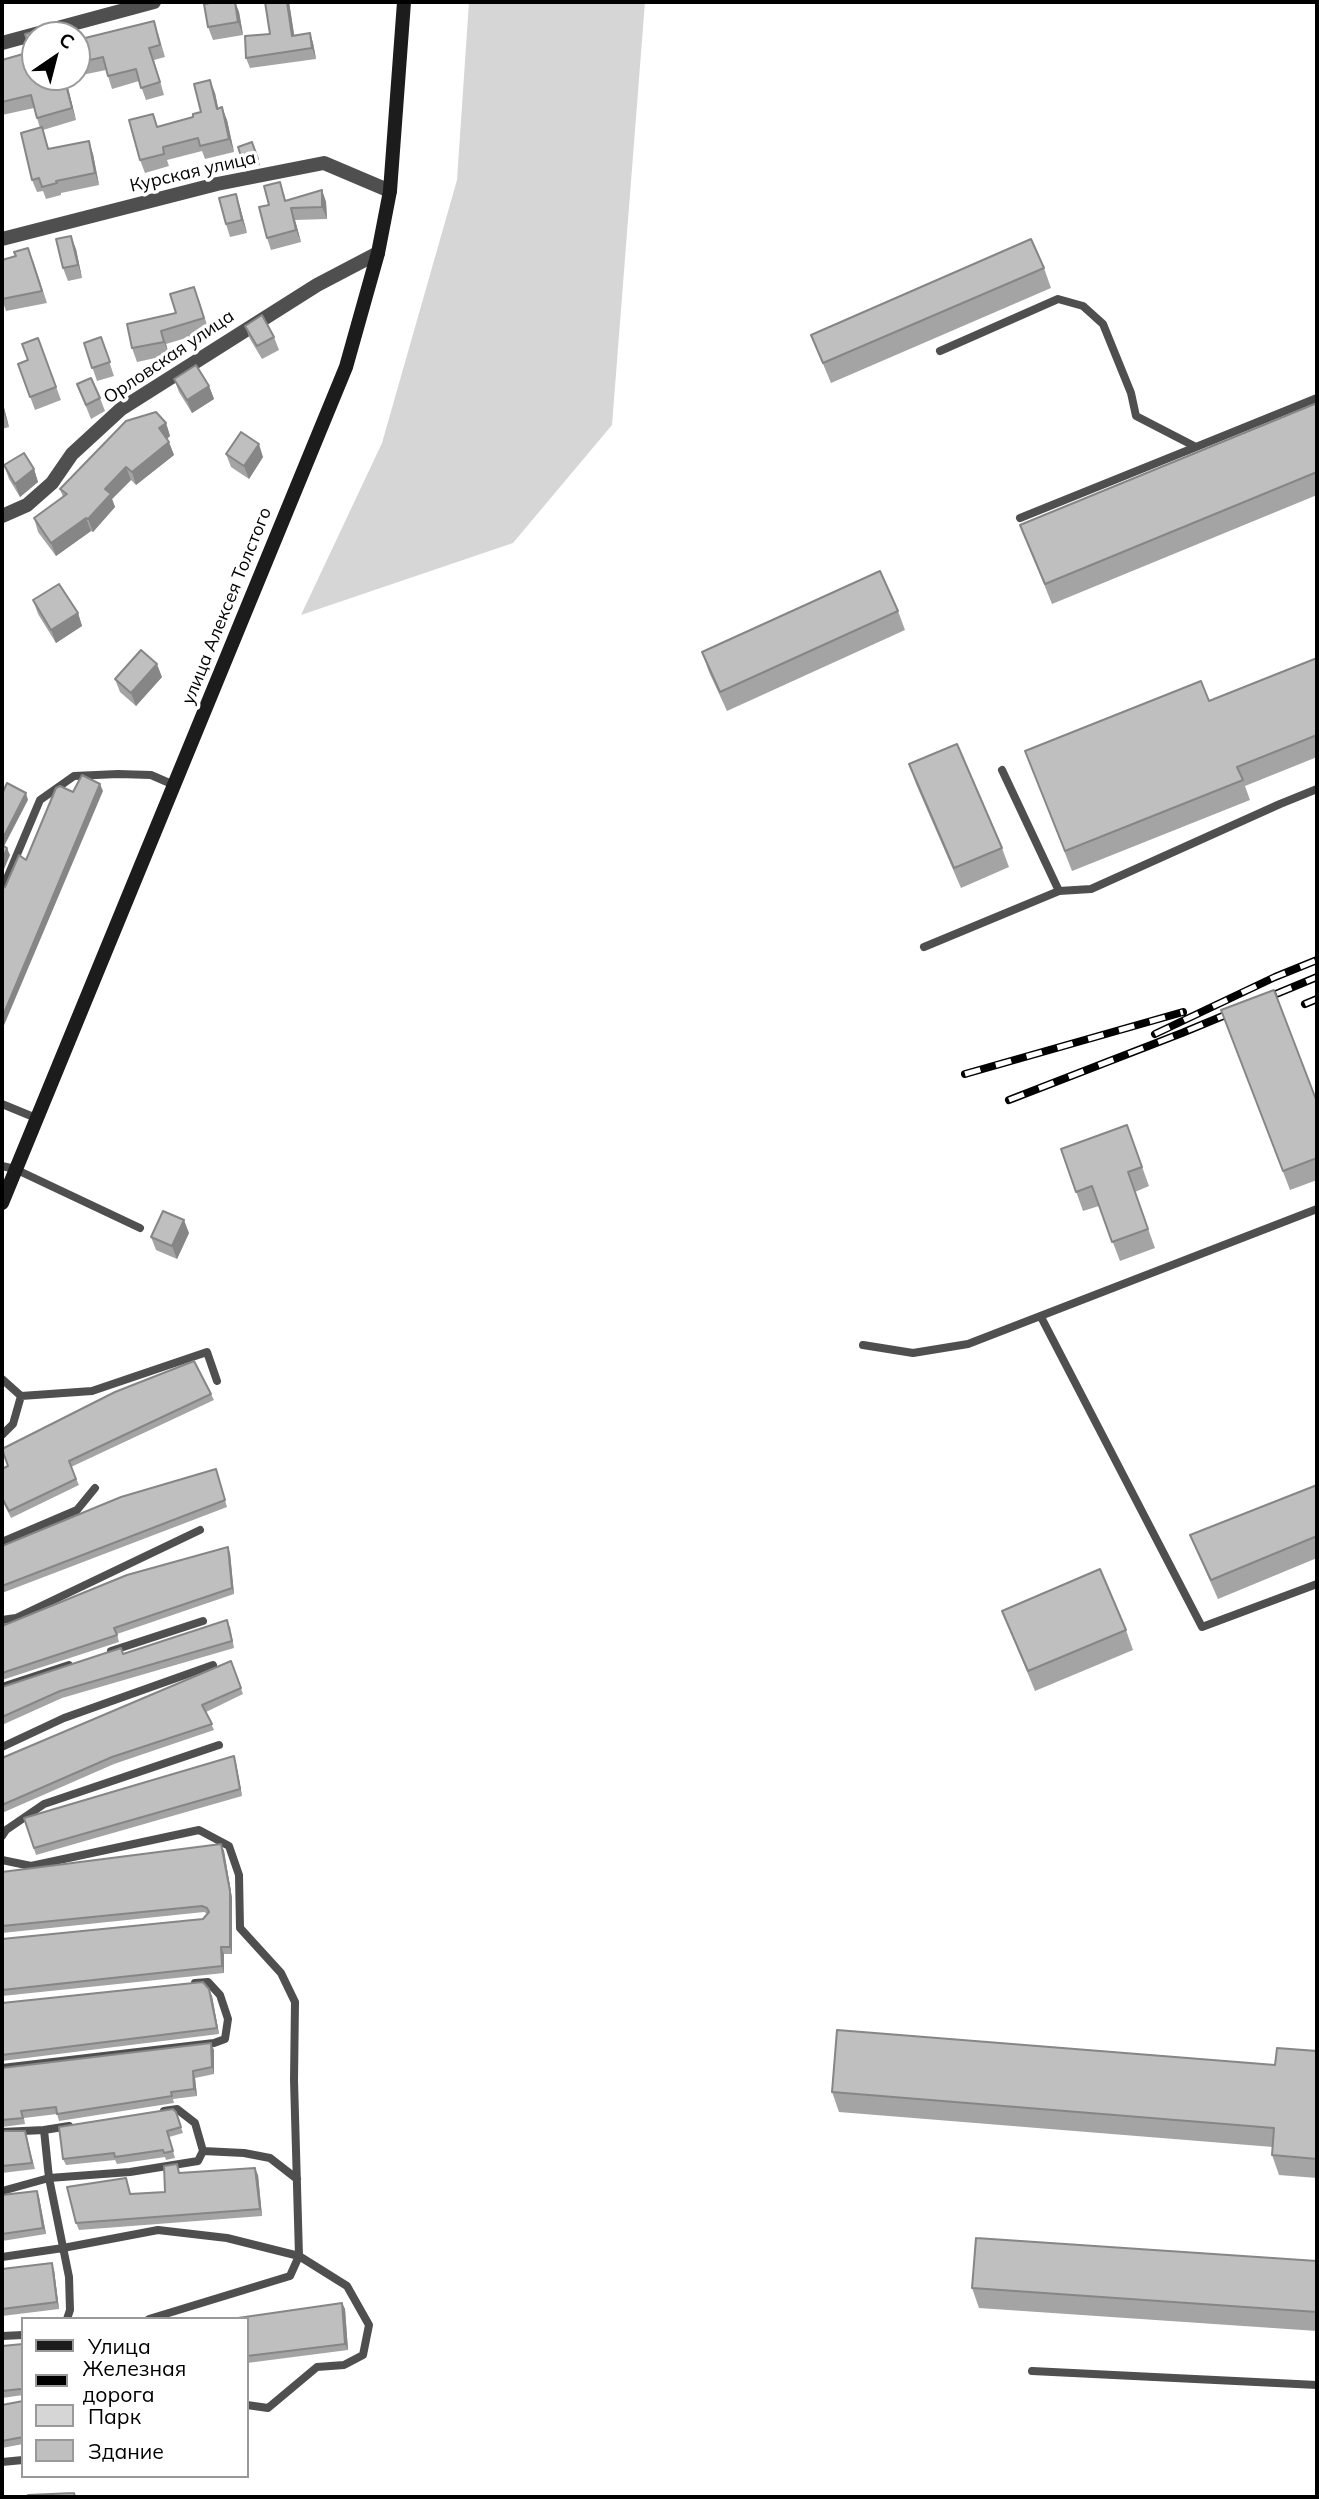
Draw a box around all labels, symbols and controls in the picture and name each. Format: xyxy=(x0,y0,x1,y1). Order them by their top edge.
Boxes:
north arrow xyxy=(21,21,91,91)
text: С xyxy=(55,27,79,54)
street label: Курская улица xyxy=(128,147,258,197)
street label: Орловская улица xyxy=(100,305,238,409)
street label: улица Алексея Толстого xyxy=(178,504,276,708)
legend xyxy=(21,2317,248,2478)
text: Улица xyxy=(88,2333,151,2359)
text: Железная дорога xyxy=(82,2355,186,2407)
text: Парк xyxy=(88,2403,141,2429)
text: Здание xyxy=(88,2438,164,2464)

